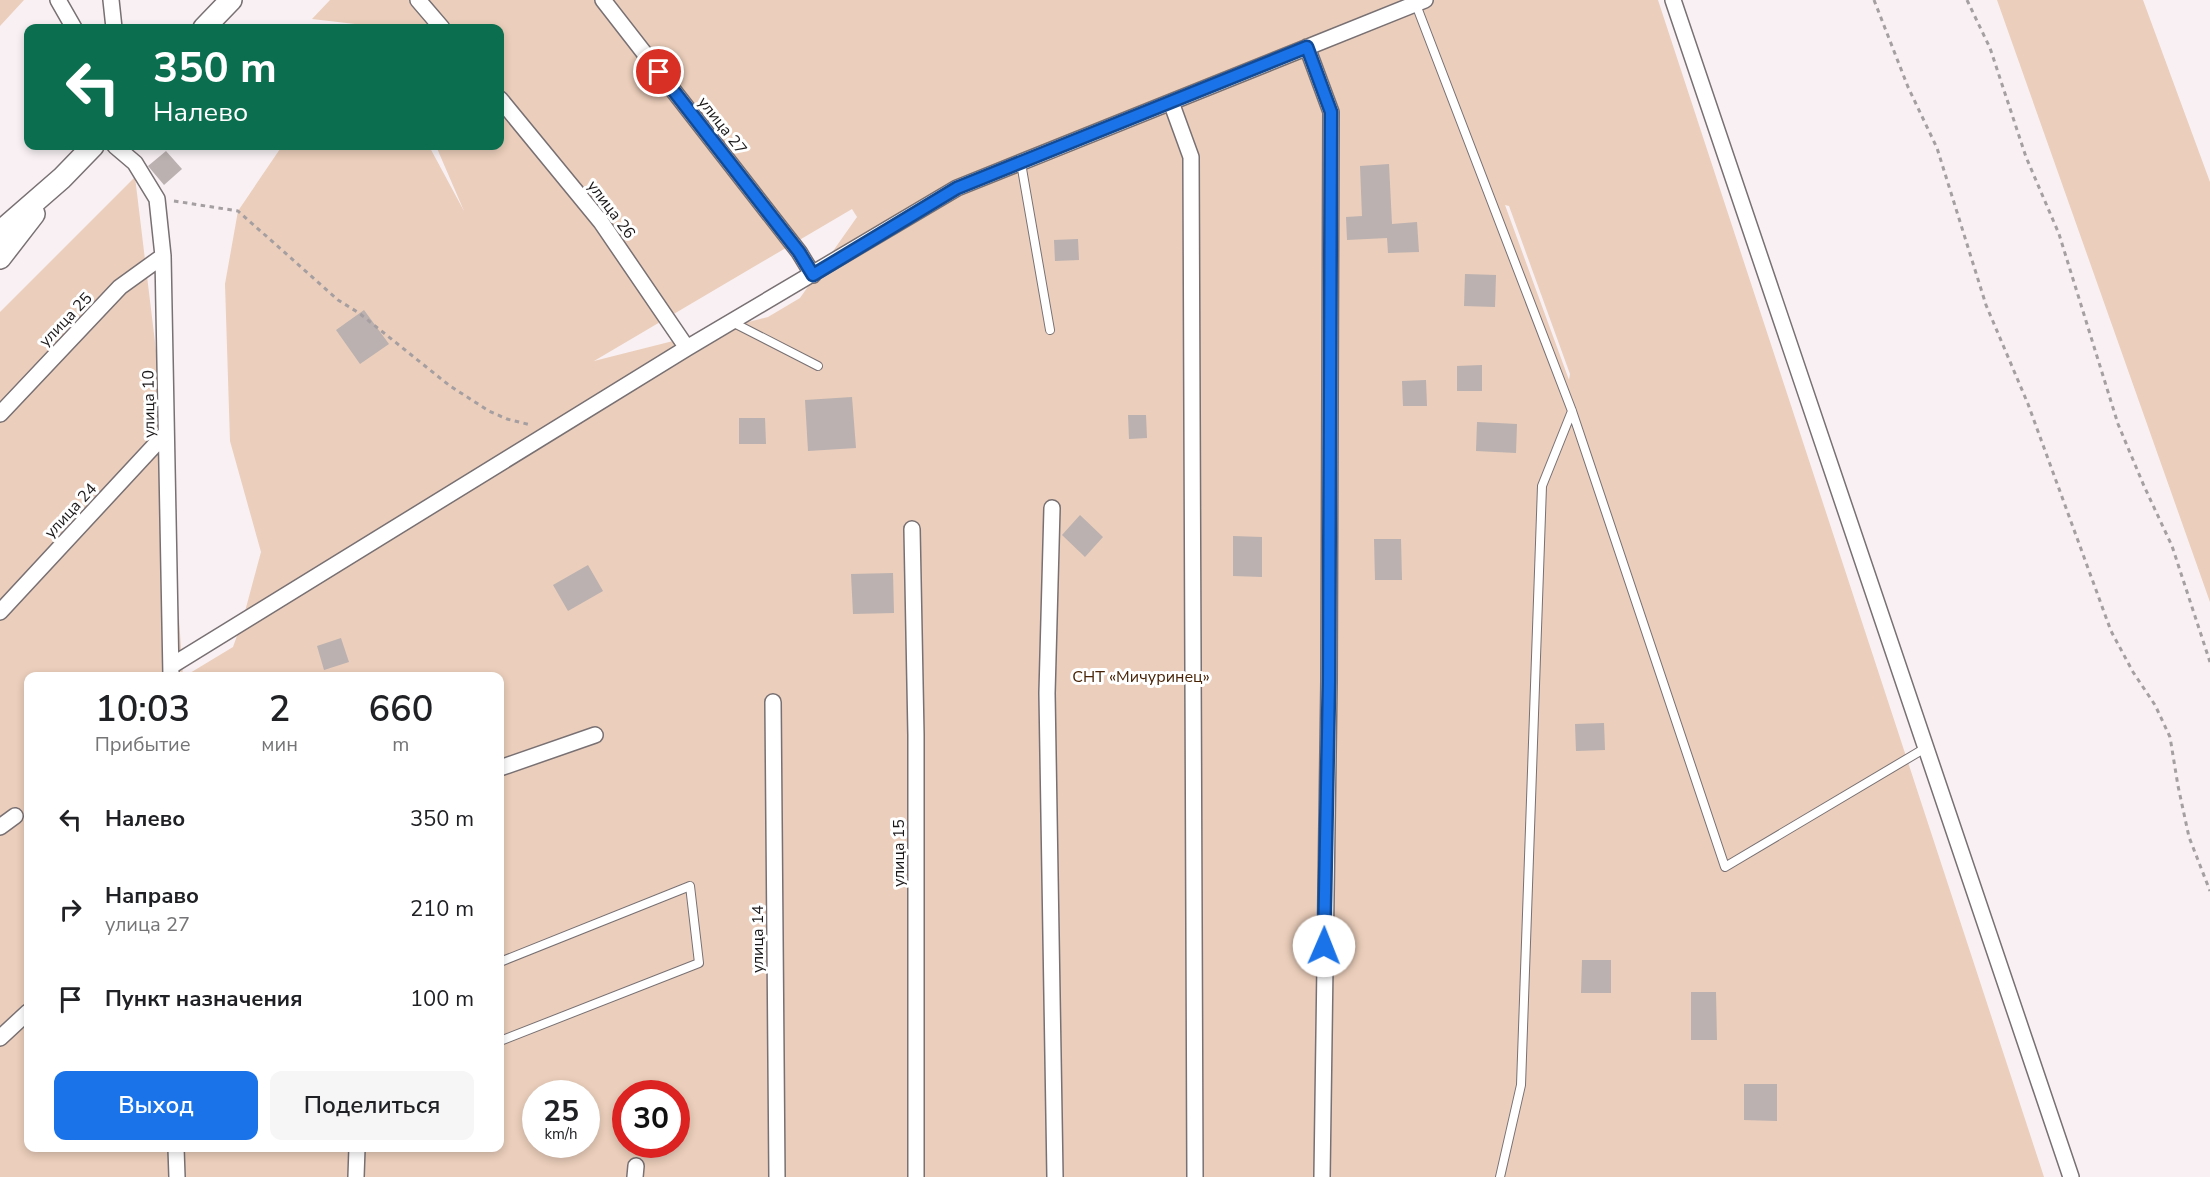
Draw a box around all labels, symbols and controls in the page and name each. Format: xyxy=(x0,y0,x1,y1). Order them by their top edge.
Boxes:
text: 350 m xyxy=(153,40,277,97)
pin xyxy=(633,46,684,97)
icon: left xyxy=(54,48,132,126)
icon: arrive xyxy=(642,55,675,88)
street label: улица 27 xyxy=(693,92,752,159)
text: Налево xyxy=(153,94,248,131)
street label: улица 26 xyxy=(582,176,640,243)
street label: улица 25 xyxy=(34,288,97,352)
street label: улица 10 xyxy=(137,370,161,438)
street label: улица 24 xyxy=(40,478,102,543)
park label: СНТ «Мичуринец» xyxy=(1072,666,1210,688)
text: 10:03 xyxy=(95,685,190,734)
text: 2 xyxy=(269,685,290,734)
text: 660 xyxy=(369,685,433,734)
text: Прибытие xyxy=(95,731,191,758)
text: мин xyxy=(261,731,298,758)
text: m xyxy=(392,731,409,758)
icon: left xyxy=(54,803,87,836)
text: Налево xyxy=(105,804,185,834)
text: 350 m xyxy=(410,804,474,834)
street label: улица 15 xyxy=(888,819,910,887)
text: Направо xyxy=(105,881,199,911)
icon: right xyxy=(54,893,87,926)
text: 210 m xyxy=(410,894,474,924)
street label: улица 14 xyxy=(747,905,769,973)
text: улица 27 xyxy=(105,911,190,938)
position arrow xyxy=(1292,914,1356,978)
icon: arrive xyxy=(54,983,87,1016)
text: Пункт назначения xyxy=(105,984,303,1014)
text: 100 m xyxy=(410,984,474,1014)
button: Выход xyxy=(54,1071,258,1140)
button: Поделиться xyxy=(270,1071,474,1140)
speed limit sign: 30 xyxy=(612,1080,690,1158)
text: 25 xyxy=(543,1091,579,1132)
text: km/h xyxy=(544,1124,578,1144)

